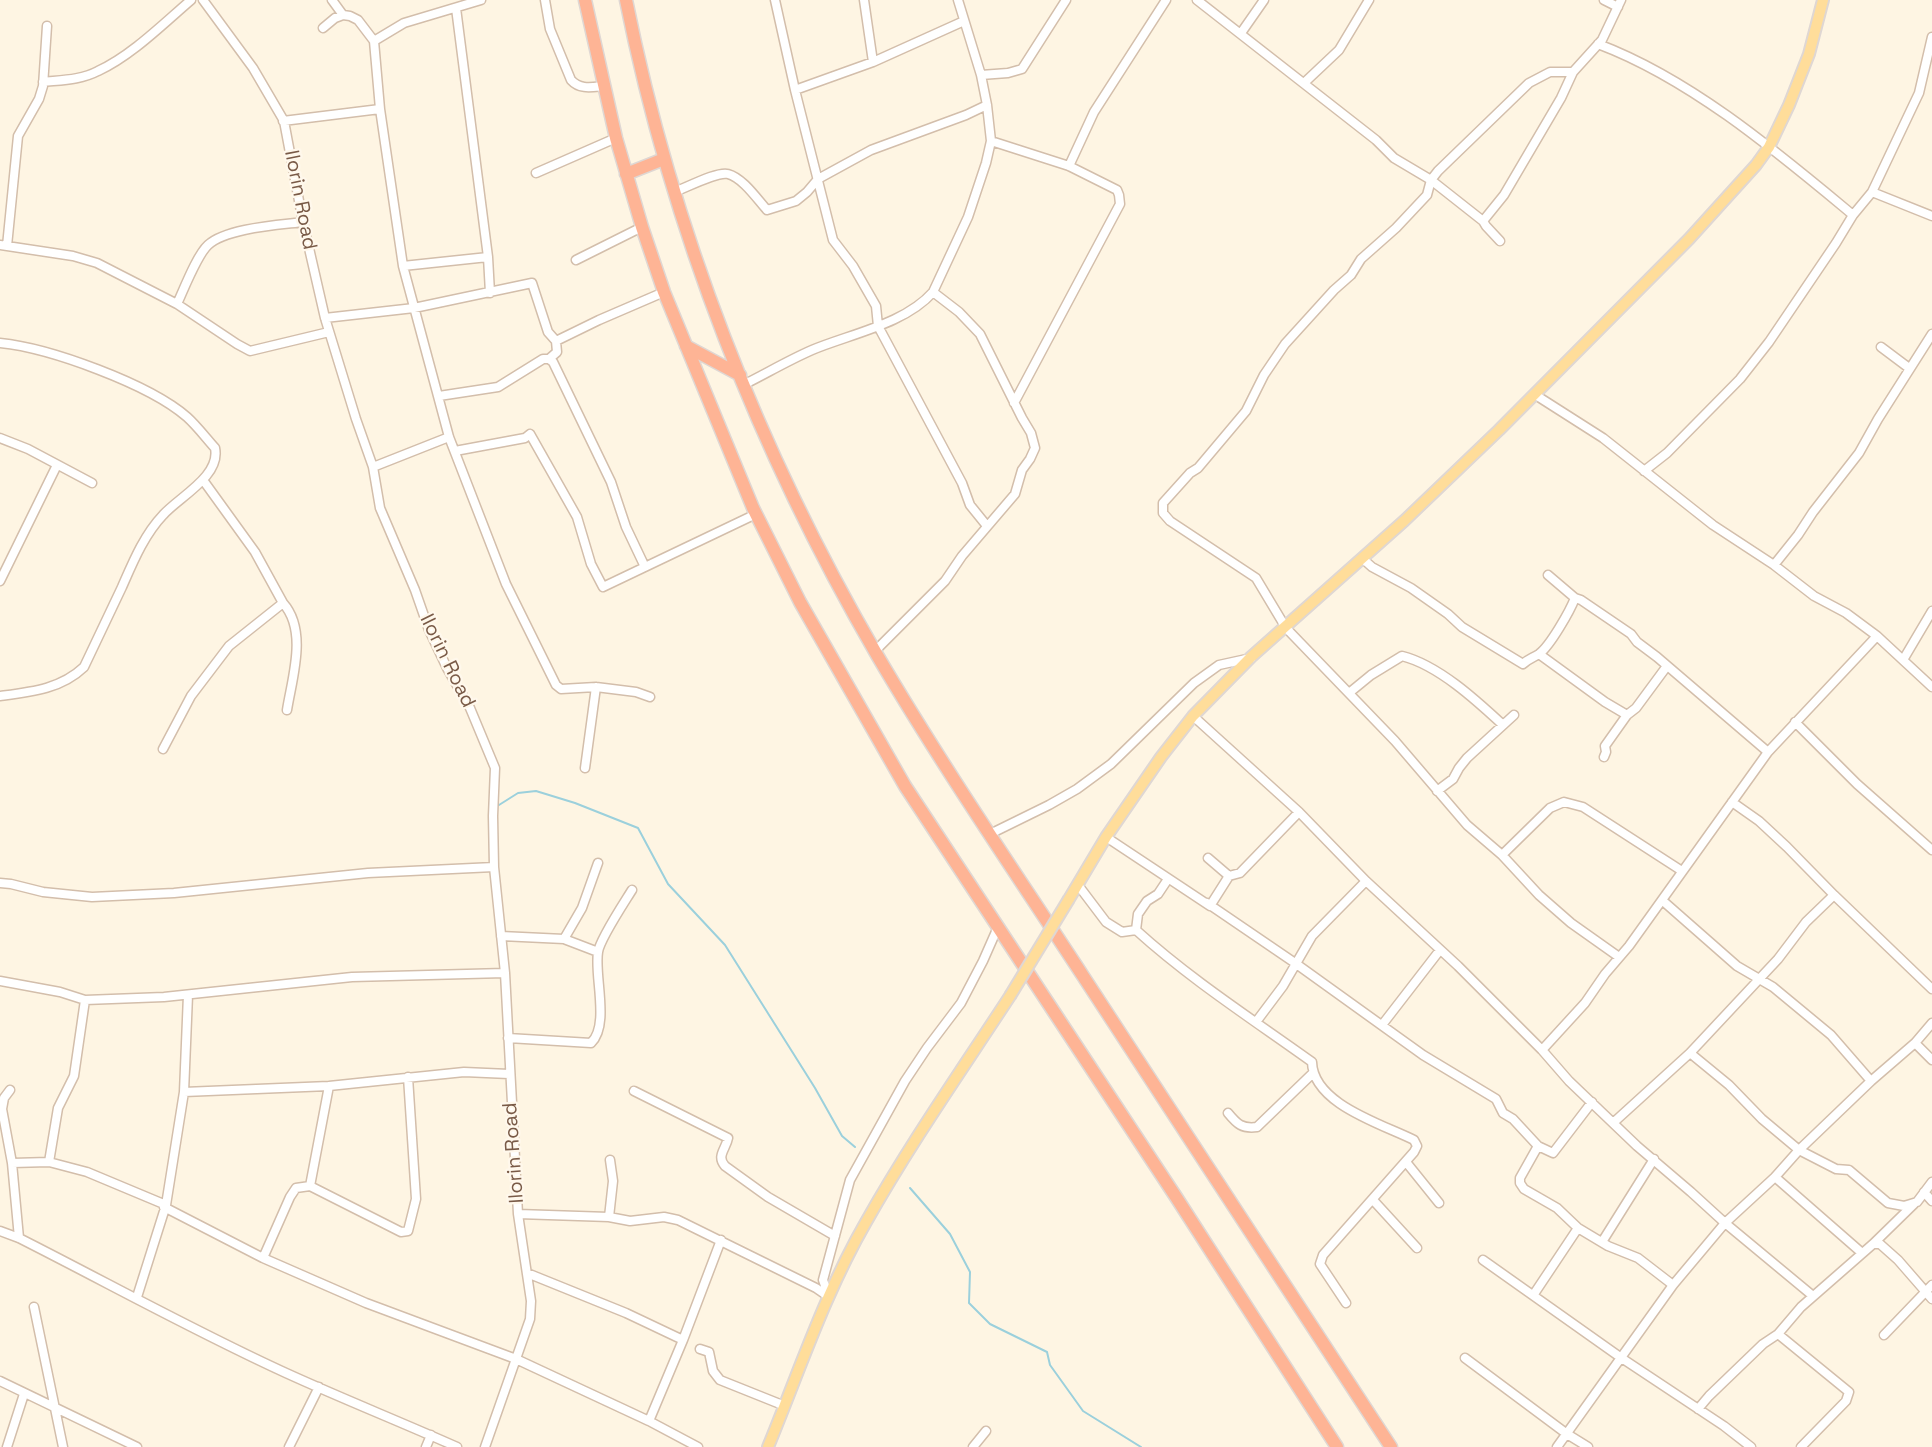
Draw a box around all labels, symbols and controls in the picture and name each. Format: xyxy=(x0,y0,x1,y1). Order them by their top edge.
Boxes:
street label: Ilorin Road xyxy=(279,148,321,252)
street label: Ilorin Road xyxy=(414,610,480,712)
street label: Ilorin Road xyxy=(499,1102,529,1204)

